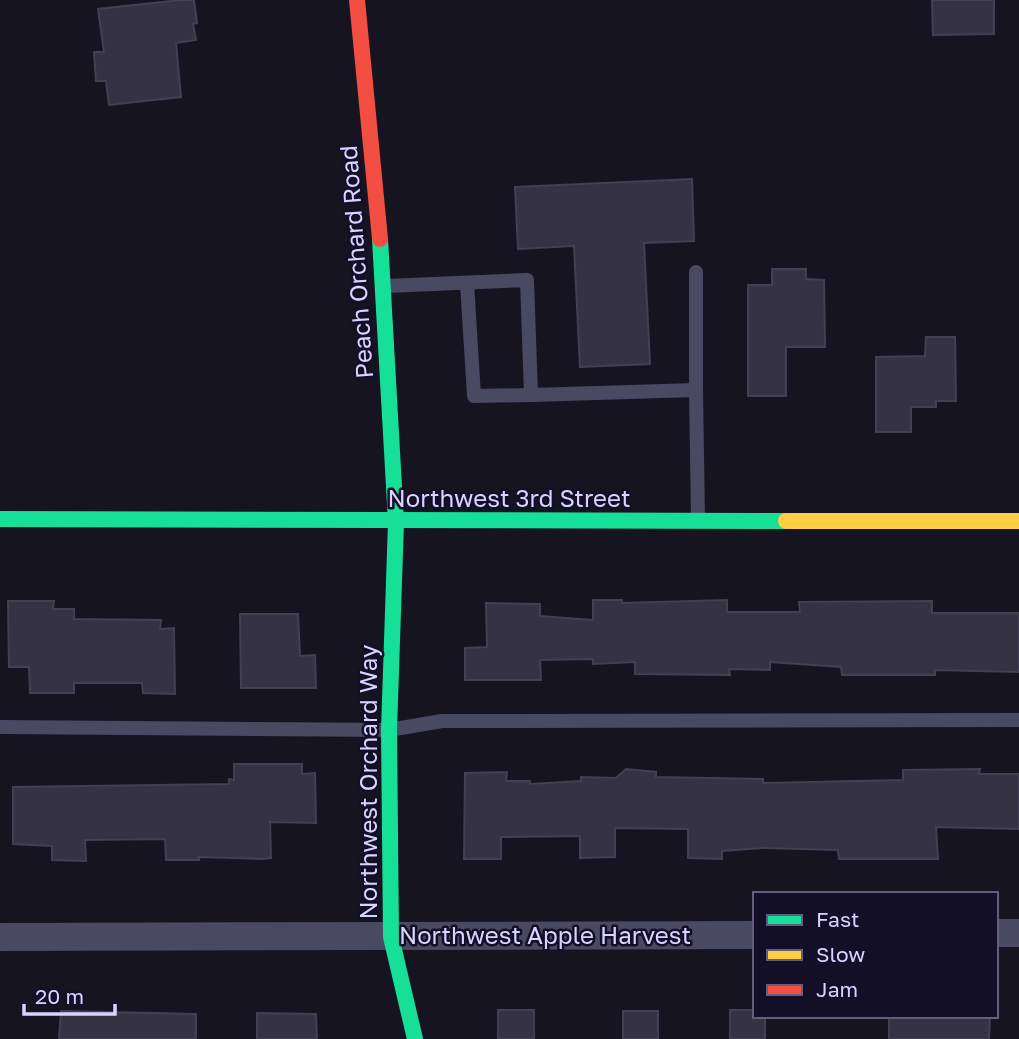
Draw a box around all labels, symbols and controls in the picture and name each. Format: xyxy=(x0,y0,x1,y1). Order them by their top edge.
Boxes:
street label: Peach Orchard Road xyxy=(333,144,378,380)
street label: Northwest 3rd Street xyxy=(388,483,631,512)
street label: Northwest Orchard Way xyxy=(353,645,382,919)
legend xyxy=(753,892,998,1018)
text: Fast xyxy=(816,906,859,932)
street label: Northwest Apple Harvest xyxy=(399,920,691,949)
text: Slow xyxy=(816,941,865,967)
scale bar xyxy=(24,972,116,1016)
text: Jam xyxy=(816,976,858,1002)
text: 20 m xyxy=(35,983,84,1009)

